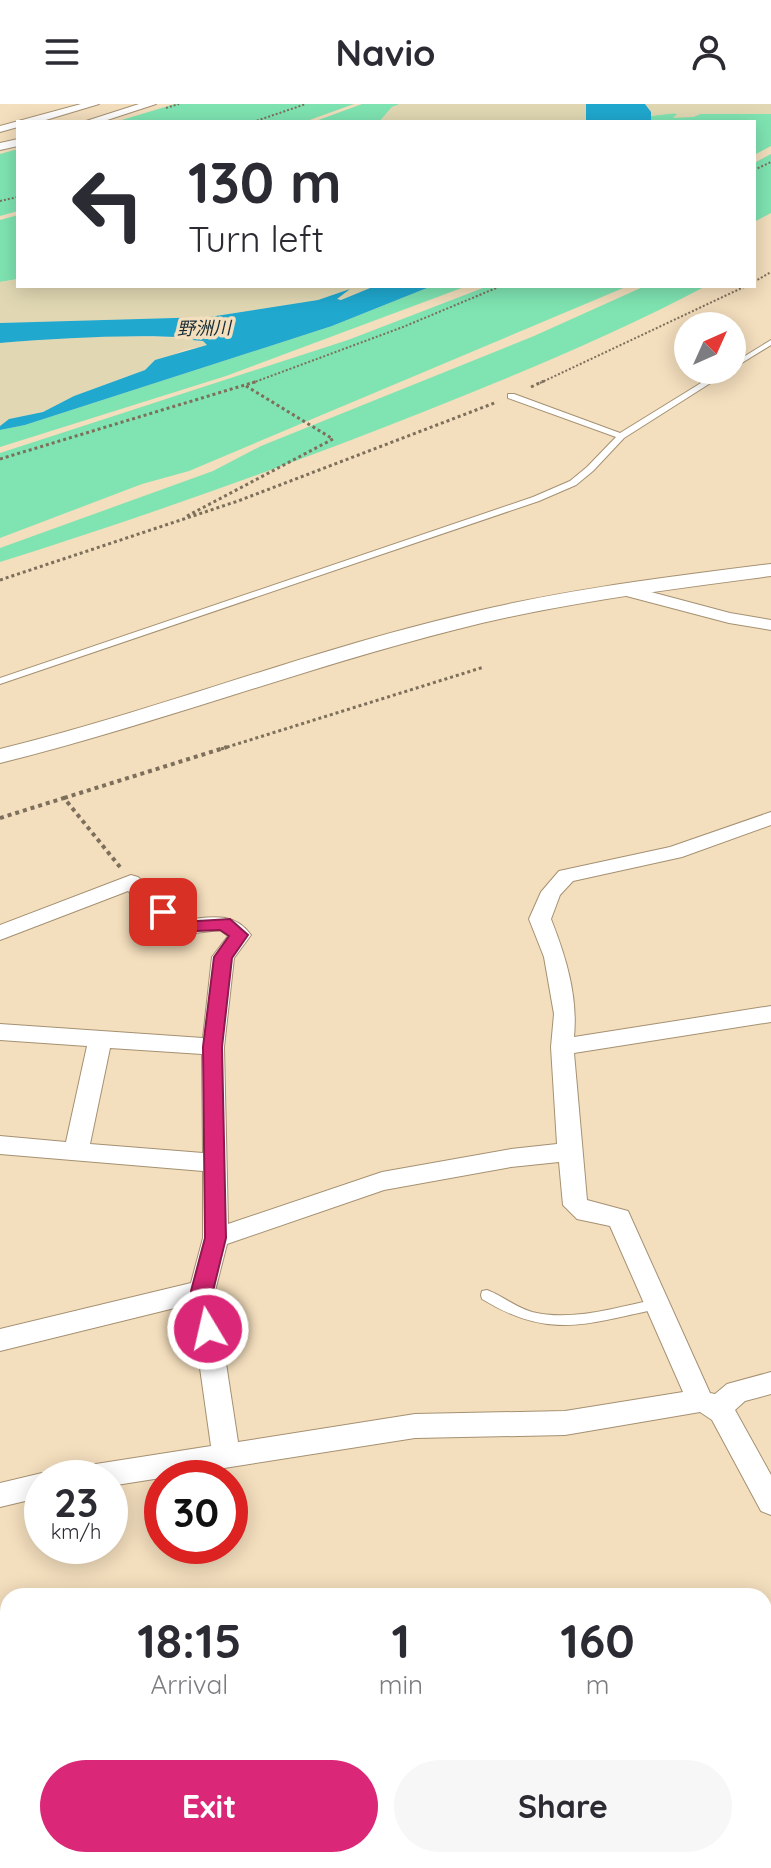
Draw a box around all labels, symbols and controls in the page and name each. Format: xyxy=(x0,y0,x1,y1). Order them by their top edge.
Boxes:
icon: menu xyxy=(40,30,84,74)
text: Navio xyxy=(336,30,435,75)
icon: person xyxy=(687,30,731,74)
text: 130 m xyxy=(188,147,342,217)
icon: left xyxy=(56,152,160,256)
text: Turn left xyxy=(188,216,324,261)
north arrow xyxy=(674,312,746,384)
map controls xyxy=(674,312,746,384)
water label: 野洲川 xyxy=(177,316,233,340)
pin xyxy=(129,878,197,946)
icon: arrive xyxy=(141,890,185,934)
position arrow xyxy=(166,1287,250,1371)
speed limit sign: 30 xyxy=(144,1460,248,1564)
text: 23 xyxy=(54,1477,98,1527)
text: km/h xyxy=(51,1519,101,1544)
text: 18:15 xyxy=(137,1610,242,1670)
text: 1 xyxy=(392,1610,410,1670)
text: 160 xyxy=(560,1610,635,1670)
text: Arrival xyxy=(150,1668,228,1701)
text: min xyxy=(379,1668,423,1701)
text: m xyxy=(586,1668,609,1701)
button: Exit xyxy=(40,1760,378,1852)
button: Share xyxy=(394,1760,732,1852)

